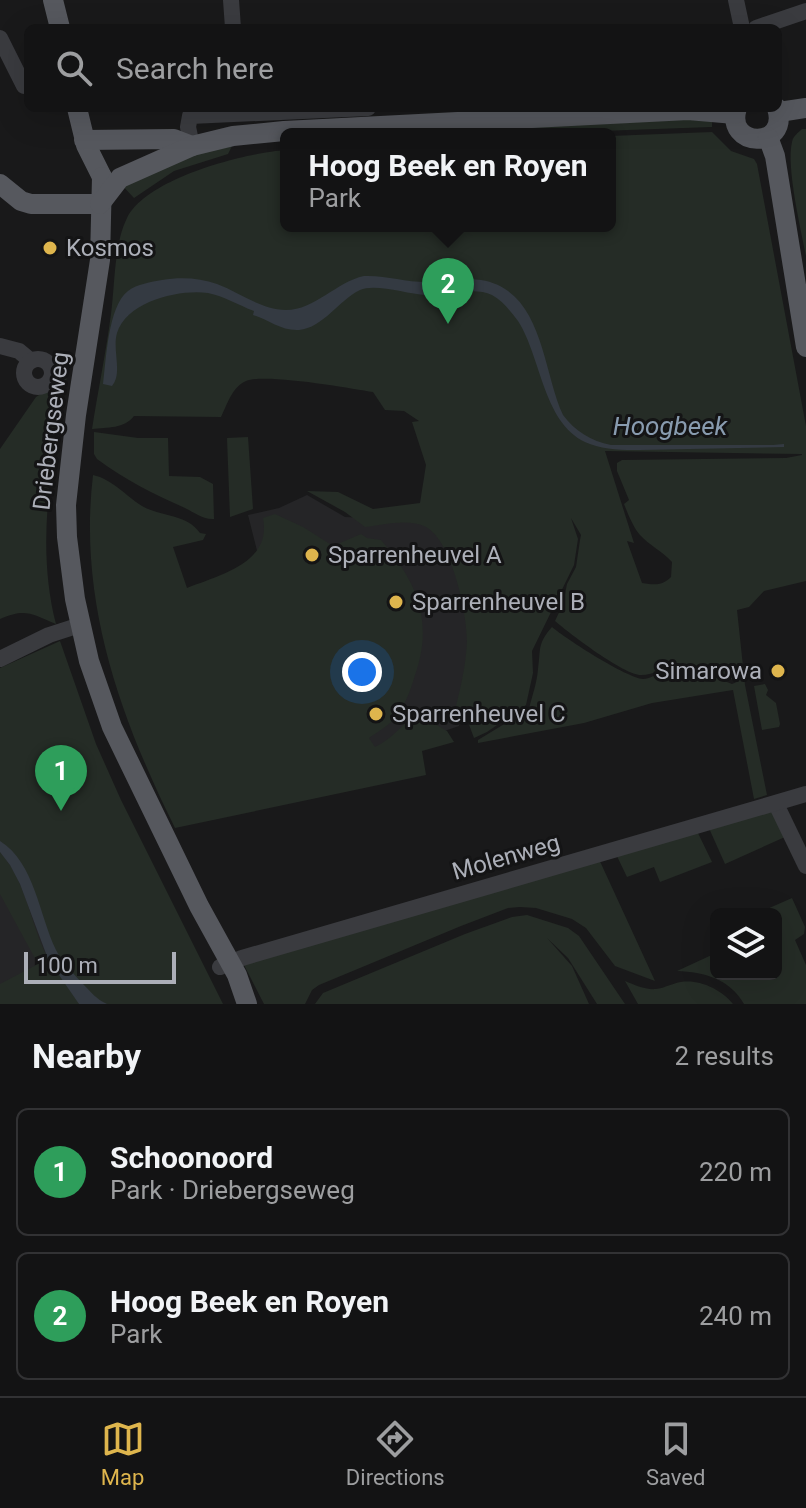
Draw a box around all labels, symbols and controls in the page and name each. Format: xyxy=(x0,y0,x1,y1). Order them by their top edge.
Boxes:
search box xyxy=(24,24,782,112)
icon: search xyxy=(52,46,96,90)
text: Search here xyxy=(116,51,274,86)
popup xyxy=(280,128,616,232)
text: Hoog Beek en Royen xyxy=(308,148,588,183)
text: Park xyxy=(308,183,361,213)
place label: Kosmos xyxy=(66,234,154,262)
marker: Kosmos xyxy=(41,239,59,257)
pin: 2 xyxy=(422,258,474,324)
street label: Driebergseweg xyxy=(27,350,75,512)
water label: Hoogbeek xyxy=(613,411,729,441)
place label: Sparrenheuvel A xyxy=(328,541,502,569)
marker: Sparrenheuvel A xyxy=(303,546,321,564)
place label: Sparrenheuvel B xyxy=(412,588,585,616)
marker: Sparrenheuvel B xyxy=(387,593,405,611)
your location xyxy=(342,652,382,692)
place label: Simarowa xyxy=(655,657,762,685)
marker: Simarowa xyxy=(769,662,787,680)
place label: Sparrenheuvel C xyxy=(392,700,566,728)
marker: Sparrenheuvel C xyxy=(367,705,385,723)
pin: 1 xyxy=(35,745,87,811)
street label: Molenweg xyxy=(449,828,563,886)
map controls xyxy=(710,908,782,980)
button: layers xyxy=(710,908,782,980)
scale bar xyxy=(24,948,176,984)
text: 100 m xyxy=(36,953,98,978)
text: Nearby xyxy=(32,1036,141,1076)
text: 2 results xyxy=(675,1041,774,1071)
text: Schoonoord xyxy=(110,1140,273,1175)
text: 1 xyxy=(53,1157,67,1187)
text: 220 m xyxy=(699,1157,772,1187)
text: Park · Driebergseweg xyxy=(110,1175,355,1205)
text: Hoog Beek en Royen xyxy=(110,1284,389,1319)
text: 2 xyxy=(53,1301,67,1331)
text: 240 m xyxy=(699,1301,772,1331)
text: Park xyxy=(110,1319,162,1349)
tab: Map xyxy=(101,1417,145,1490)
tab: Directions xyxy=(346,1417,445,1490)
tab: Saved xyxy=(646,1417,705,1490)

